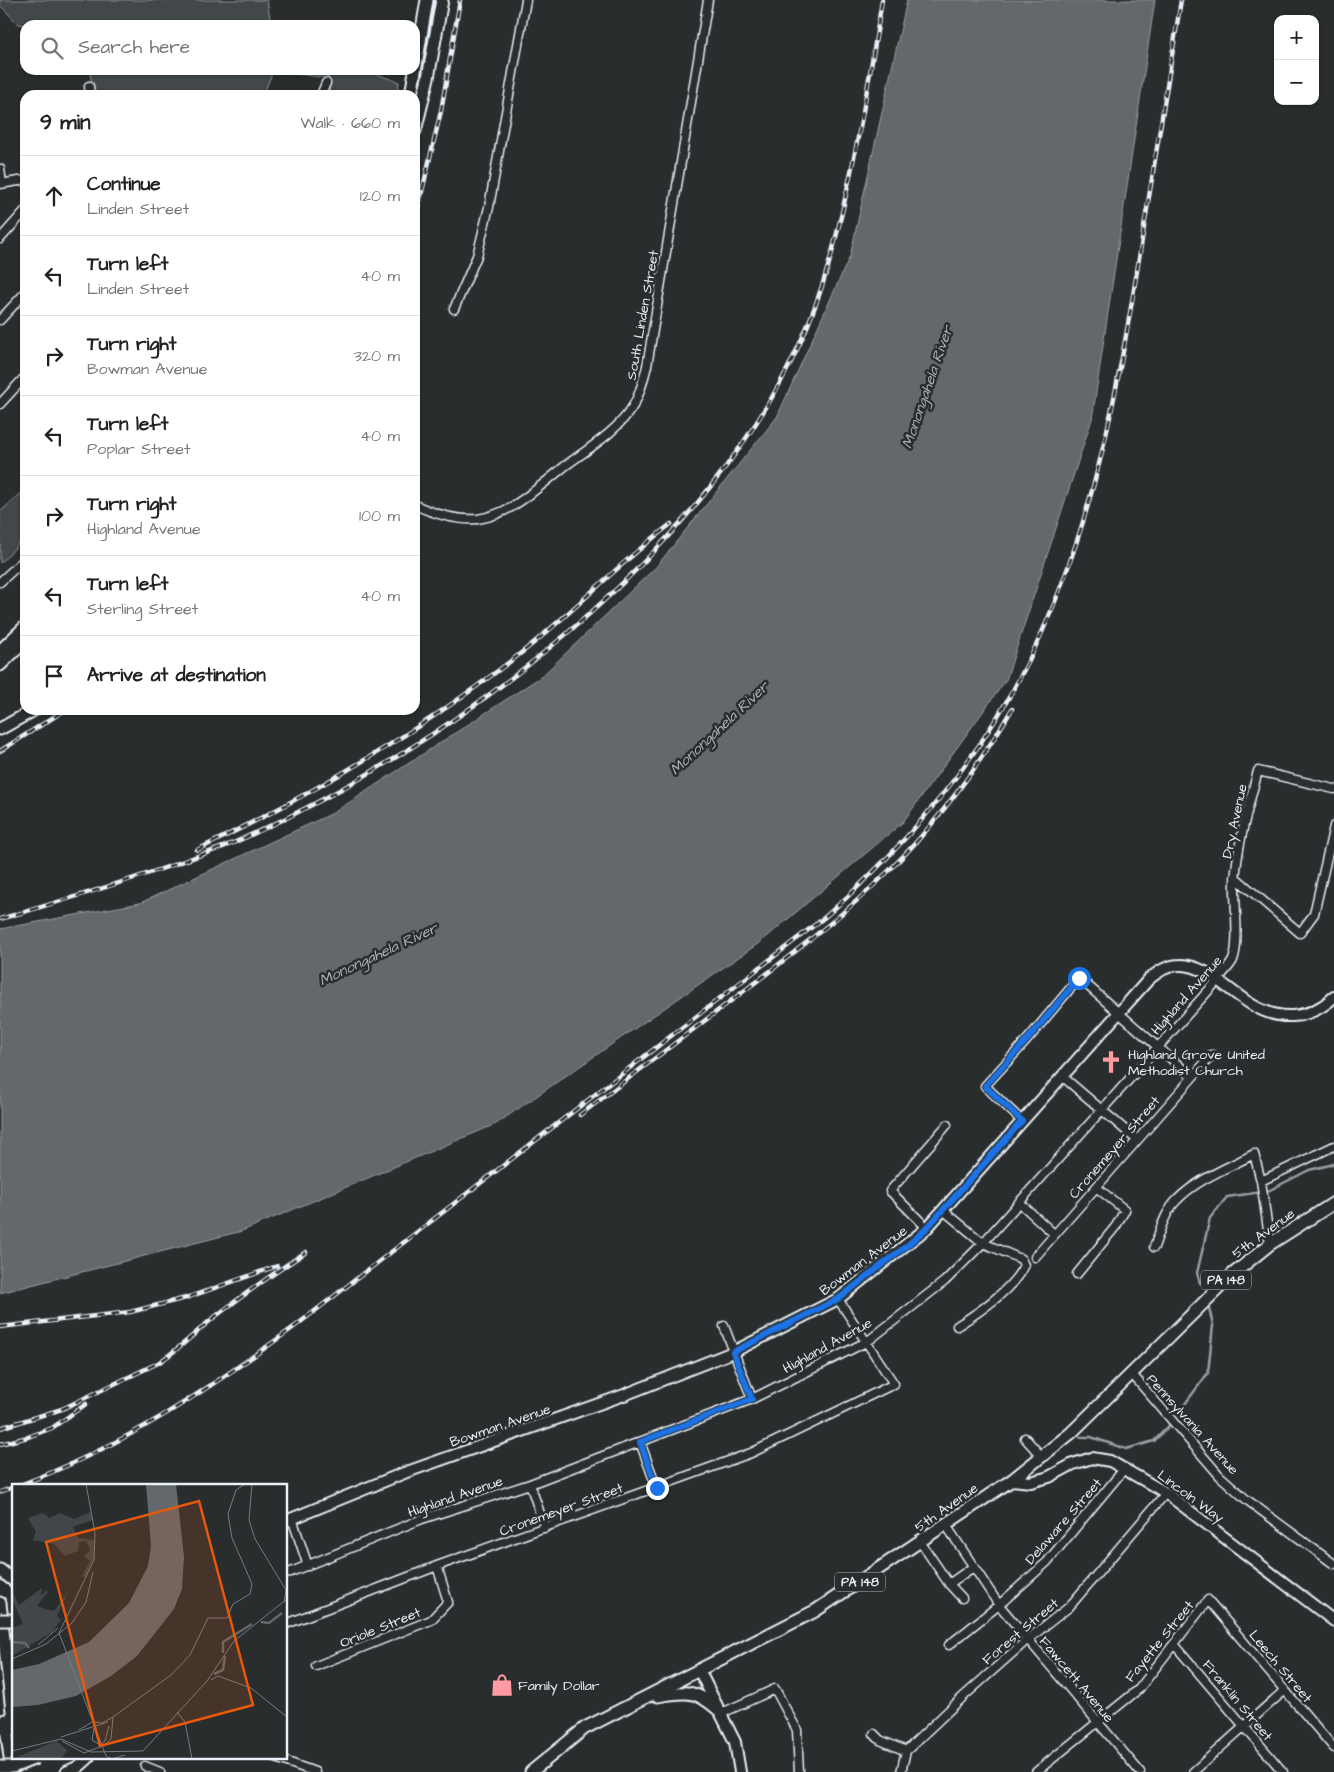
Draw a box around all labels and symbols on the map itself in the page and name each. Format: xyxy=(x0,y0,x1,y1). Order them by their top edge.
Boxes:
street label: South Linden Street xyxy=(622,248,664,382)
water label: Monongahela River xyxy=(897,321,960,452)
water label: Monongahela River xyxy=(665,676,775,781)
street label: Dry Avenue xyxy=(1217,782,1253,860)
water label: Monongahela River xyxy=(316,917,443,992)
street label: Highland Avenue xyxy=(1147,951,1227,1040)
route start xyxy=(1068,967,1091,990)
place label: Highland Grove United Methodist Church xyxy=(1128,1045,1265,1081)
church icon: Highland Grove United Methodist Church xyxy=(1098,1049,1124,1075)
street label: Cronemeyer Street xyxy=(1064,1092,1165,1203)
street label: 5th Avenue xyxy=(1228,1204,1300,1264)
street label: Bowman Avenue xyxy=(816,1221,912,1300)
road number: PA 148 xyxy=(1201,1270,1251,1290)
street label: Highland Avenue xyxy=(779,1313,876,1379)
street label: Pennsylvania Avenue xyxy=(1142,1370,1243,1480)
street label: Bowman Avenue xyxy=(447,1399,554,1453)
street label: Lincoln Way xyxy=(1153,1466,1228,1528)
street label: Highland Avenue xyxy=(405,1471,506,1523)
street label: Delaware Street xyxy=(1021,1474,1107,1569)
route end xyxy=(646,1477,669,1500)
street label: Cronemeyer Street xyxy=(497,1478,626,1542)
street label: 5th Avenue xyxy=(911,1478,983,1537)
inset map xyxy=(12,1484,288,1760)
road number: PA 148 xyxy=(835,1572,885,1591)
street label: Forest Street xyxy=(978,1594,1063,1670)
street label: Fayette Street xyxy=(1121,1596,1199,1687)
street label: Oriole Street xyxy=(337,1602,424,1653)
street label: Leech Street xyxy=(1244,1626,1317,1708)
street label: Fawcett Avenue xyxy=(1034,1632,1119,1727)
street label: Franklin Street xyxy=(1197,1656,1277,1746)
shop icon: Family Dollar xyxy=(489,1672,515,1698)
place label: Family Dollar xyxy=(518,1676,600,1696)

